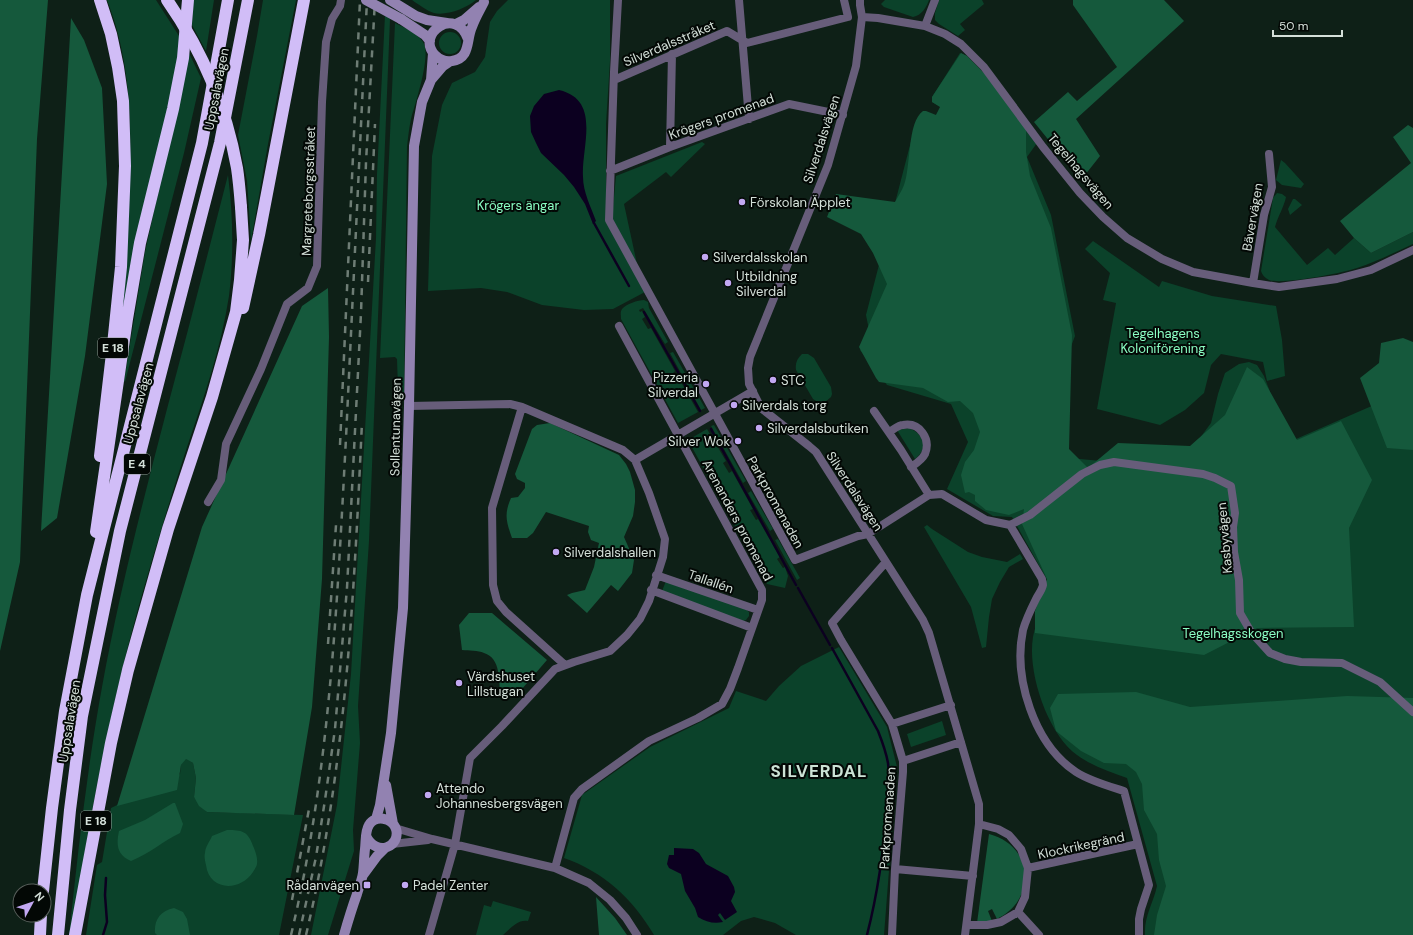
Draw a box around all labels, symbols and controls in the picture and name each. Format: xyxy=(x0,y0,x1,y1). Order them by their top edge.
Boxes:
scale bar xyxy=(1273,12,1342,38)
street label: Silverdalsstråket xyxy=(621,16,718,70)
text: 50 m xyxy=(1279,18,1308,34)
street label: Uppsalavägen xyxy=(200,46,233,132)
street label: Krögers promenad xyxy=(666,90,776,143)
street label: Silverdalsvägen xyxy=(799,93,844,185)
street label: Margreteborgsstråket xyxy=(298,126,319,256)
street label: Tegelhagsvägen xyxy=(1044,130,1117,213)
street label: Bävervägen xyxy=(1238,182,1267,252)
place label: Förskolan Äpplet xyxy=(750,194,850,211)
park label: Krögers ängar xyxy=(477,197,559,214)
marker: Förskolan Äpplet xyxy=(737,197,747,207)
place label: Silverdalsskolan xyxy=(713,249,807,266)
marker: Silverdalsskolan xyxy=(700,252,710,262)
place label: Utbildning Silverdal xyxy=(736,268,797,300)
marker: Utbildning Silverdal xyxy=(723,278,733,288)
park label: Tegelhagens Koloniförening xyxy=(1120,325,1206,357)
road number: E 18 xyxy=(98,338,128,358)
street label: Uppsalavägen xyxy=(119,361,158,446)
place label: Pizzeria Silverdal xyxy=(648,369,698,401)
place label: STC xyxy=(781,372,804,389)
marker: STC xyxy=(768,375,778,385)
street label: Sollentunavägen xyxy=(386,378,405,476)
marker: Pizzeria Silverdal xyxy=(701,379,711,389)
place label: Silverdals torg xyxy=(742,397,827,414)
marker: Silverdals torg xyxy=(729,400,739,410)
place label: Silverdalsbutiken xyxy=(767,420,868,437)
marker: Silverdalsbutiken xyxy=(754,423,764,433)
place label: Silver Wok xyxy=(668,433,730,450)
marker: Silver Wok xyxy=(733,436,743,446)
street label: Silverdalsvägen xyxy=(822,448,887,534)
street label: Parkpromenaden xyxy=(743,453,808,551)
road number: E 4 xyxy=(124,454,150,474)
street label: Arenanders promenad xyxy=(698,457,777,584)
street label: Kasbyvägen xyxy=(1213,502,1236,574)
place label: Silverdalshallen xyxy=(564,544,656,561)
marker: Silverdalshallen xyxy=(551,547,561,557)
street label: Tallallén xyxy=(686,566,736,597)
park label: Tegelhagsskogen xyxy=(1183,625,1283,642)
place label: Värdshuset Lillstugan xyxy=(467,668,535,700)
street label: Uppsalavägen xyxy=(55,678,84,764)
marker: Värdshuset Lillstugan xyxy=(454,678,464,688)
district label: SILVERDAL xyxy=(771,760,867,782)
street label: Parkpromenaden xyxy=(875,766,900,870)
place label: Attendo Johannesbergsvägen xyxy=(436,780,563,812)
marker: Attendo Johannesbergsvägen xyxy=(423,790,433,800)
road number: E 18 xyxy=(81,811,111,831)
street label: Klockrikegränd xyxy=(1036,828,1126,863)
place label: Rådanvägen xyxy=(286,877,359,894)
place label: Padel Zenter xyxy=(413,877,488,894)
marker: Rådanvägen xyxy=(362,880,372,890)
marker: Padel Zenter xyxy=(400,880,410,890)
north arrow xyxy=(12,883,52,923)
text: N xyxy=(32,889,48,904)

